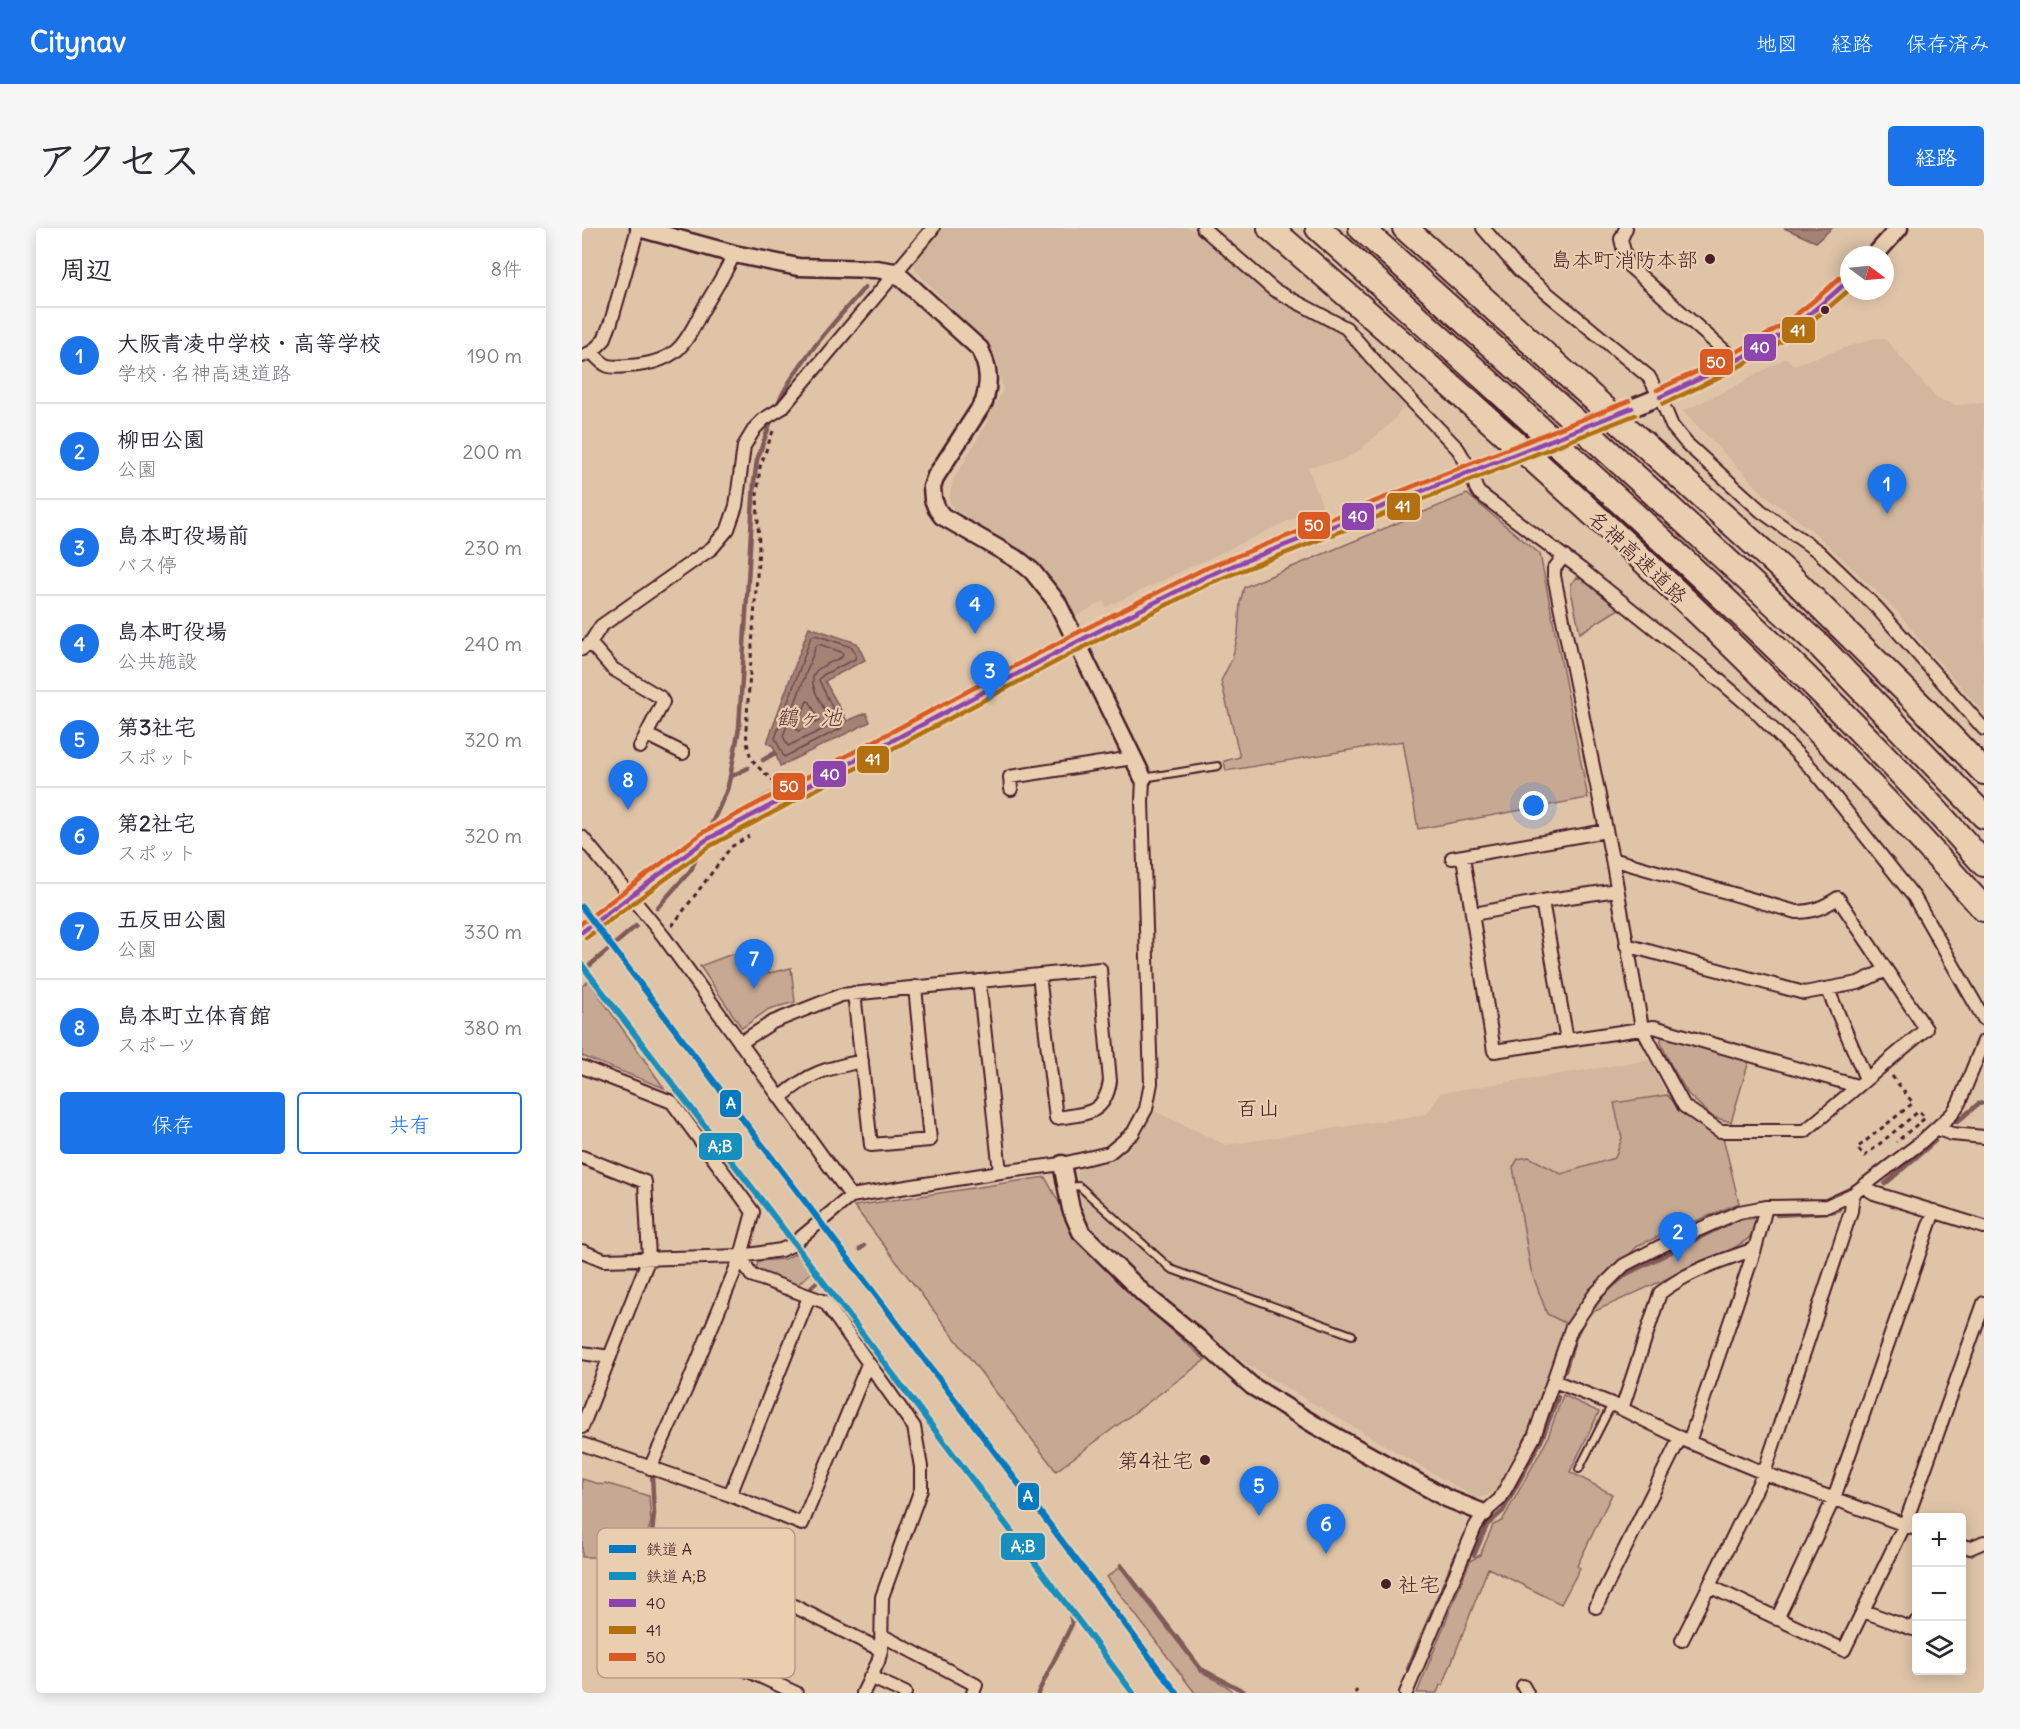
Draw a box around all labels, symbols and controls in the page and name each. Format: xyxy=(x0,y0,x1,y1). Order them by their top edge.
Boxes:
text: Citynav xyxy=(30,24,126,60)
text: 地図 xyxy=(1756,30,1798,57)
text: 経路 xyxy=(1831,30,1873,57)
text: 保存済み xyxy=(1906,30,1990,57)
button: 経路 xyxy=(1888,126,1984,186)
text: アクセス xyxy=(36,134,201,186)
place label: 島本町消防本部 xyxy=(1551,246,1698,273)
north arrow xyxy=(1840,246,1894,300)
marker: 島本町消防本部 xyxy=(1703,252,1717,266)
text: 周辺 xyxy=(60,253,112,286)
text: 8件 xyxy=(490,256,522,281)
unlabelled marker xyxy=(1819,304,1831,316)
line badge: 41 xyxy=(1781,316,1816,344)
text: 41 xyxy=(1790,320,1806,340)
text: 大阪青凌中学校・高等学校 xyxy=(117,329,381,357)
line badge: 40 xyxy=(1743,333,1777,362)
text: 40 xyxy=(1750,337,1770,357)
text: 1 xyxy=(76,343,83,368)
text: 190 m xyxy=(467,343,522,368)
line badge: 50 xyxy=(1699,348,1734,376)
text: 50 xyxy=(1706,352,1726,372)
text: 学校 · 名神高速道路 xyxy=(117,360,291,385)
text: 柳田公園 xyxy=(117,425,205,453)
text: 2 xyxy=(74,439,85,464)
text: 200 m xyxy=(462,439,522,464)
text: 公園 xyxy=(117,456,157,481)
pin: 1 xyxy=(1868,464,1906,514)
line badge: 41 xyxy=(1386,492,1421,521)
text: 41 xyxy=(1395,496,1411,516)
line badge: 40 xyxy=(1341,502,1375,531)
street label: 名神高速道路 xyxy=(1583,504,1693,610)
text: 40 xyxy=(1348,506,1368,526)
line badge: 50 xyxy=(1297,511,1331,540)
text: 50 xyxy=(1304,515,1324,535)
text: 島本町役場前 xyxy=(117,521,249,549)
text: 3 xyxy=(74,535,85,560)
text: 230 m xyxy=(464,535,522,560)
text: バス停 xyxy=(117,552,177,577)
pin: 4 xyxy=(956,584,994,634)
text: 島本町役場 xyxy=(117,617,227,645)
text: 4 xyxy=(74,631,85,656)
text: 240 m xyxy=(464,631,522,656)
text: 公共施設 xyxy=(117,648,197,673)
pin: 3 xyxy=(970,652,1010,701)
water label: 鶴ヶ池 xyxy=(776,703,843,731)
text: 第3社宅 xyxy=(117,713,196,741)
text: 5 xyxy=(74,727,85,752)
text: 320 m xyxy=(464,727,522,752)
text: スポット xyxy=(117,744,197,769)
line badge: 41 xyxy=(856,745,890,774)
text: 41 xyxy=(865,749,881,769)
pin: 8 xyxy=(608,760,648,810)
line badge: 40 xyxy=(812,760,847,788)
text: 40 xyxy=(820,764,840,784)
line badge: 50 xyxy=(772,772,806,801)
text: 50 xyxy=(779,776,799,796)
your location xyxy=(1519,791,1548,820)
text: 第2社宅 xyxy=(117,809,195,837)
text: 6 xyxy=(74,823,85,848)
text: 320 m xyxy=(464,823,522,848)
text: スポット xyxy=(117,840,197,865)
text: 五反田公園 xyxy=(117,905,227,933)
text: 7 xyxy=(75,919,84,944)
text: 330 m xyxy=(464,919,522,944)
text: 公園 xyxy=(117,936,157,961)
pin: 7 xyxy=(734,940,774,989)
text: 島本町立体育館 xyxy=(117,1001,271,1029)
text: 8 xyxy=(74,1015,85,1040)
text: 380 m xyxy=(464,1015,522,1040)
text: スポーツ xyxy=(117,1032,197,1057)
line badge: A xyxy=(719,1089,742,1118)
button: 保存 xyxy=(60,1092,285,1154)
button: 共有 xyxy=(297,1092,522,1154)
text: A xyxy=(726,1093,736,1113)
district label: 百山 xyxy=(1236,1094,1280,1122)
line badge: A;B xyxy=(698,1132,743,1161)
text: A;B xyxy=(708,1136,733,1156)
pin: 2 xyxy=(1658,1212,1698,1262)
place label: 第4社宅 xyxy=(1118,1447,1193,1474)
marker: 第4社宅 xyxy=(1198,1453,1212,1467)
pin: 5 xyxy=(1240,1466,1278,1516)
line badge: A xyxy=(1017,1482,1040,1511)
text: A xyxy=(1023,1486,1033,1506)
pin: 6 xyxy=(1306,1504,1346,1554)
map controls xyxy=(1912,1513,1966,1675)
button: + xyxy=(1912,1513,1966,1567)
legend xyxy=(597,1528,795,1678)
line badge: A;B xyxy=(1000,1532,1046,1561)
text: A;B xyxy=(1011,1536,1036,1556)
text: 鉄道 A xyxy=(646,1539,692,1559)
text: 鉄道 A;B xyxy=(646,1566,706,1586)
button: − xyxy=(1912,1567,1966,1621)
place label: 社宅 xyxy=(1398,1571,1440,1598)
marker: 社宅 xyxy=(1379,1577,1393,1591)
text: 40 xyxy=(646,1593,666,1613)
text: 41 xyxy=(646,1620,661,1640)
button: layers xyxy=(1912,1621,1966,1675)
text: 50 xyxy=(646,1647,666,1667)

